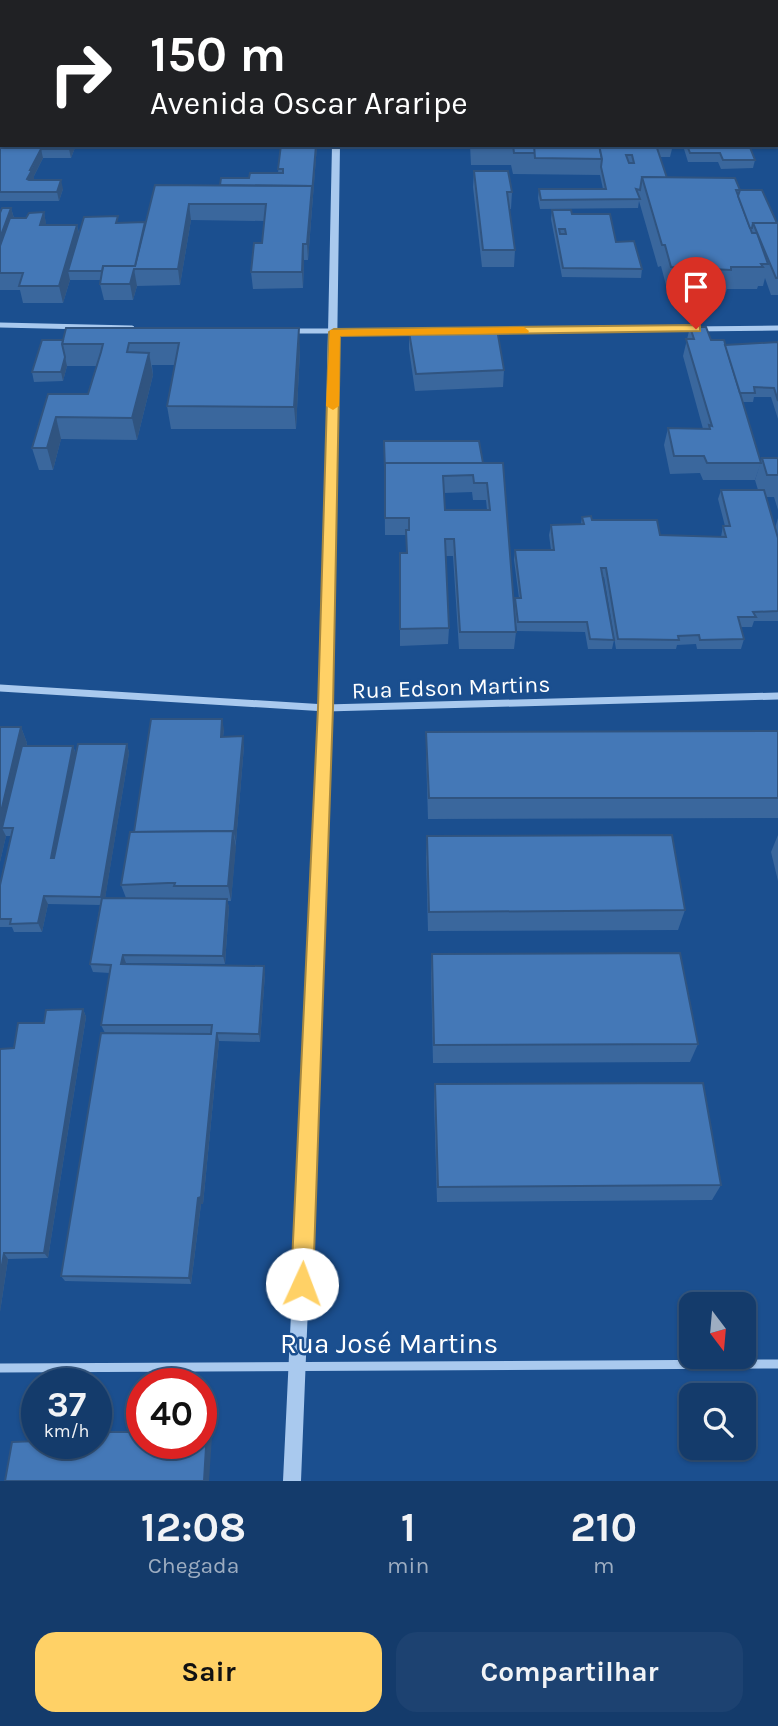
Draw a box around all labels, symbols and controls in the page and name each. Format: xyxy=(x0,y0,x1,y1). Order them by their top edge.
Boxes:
text: 150 m xyxy=(150,26,286,83)
icon: right xyxy=(35,28,126,119)
text: Avenida Oscar Araripe xyxy=(150,85,468,122)
pin xyxy=(666,257,726,329)
icon: arrive xyxy=(677,268,715,306)
street label: Rua Edson Martins xyxy=(351,671,551,704)
position arrow xyxy=(265,1247,339,1321)
north arrow xyxy=(679,1292,756,1368)
map controls xyxy=(679,1292,756,1460)
street label: Rua José Martins xyxy=(280,1327,498,1360)
speed limit sign: 40 xyxy=(126,1368,217,1459)
button: search xyxy=(679,1383,756,1460)
text: 37 xyxy=(47,1384,86,1425)
text: km/h xyxy=(44,1420,89,1442)
text: 12:08 xyxy=(141,1502,246,1552)
text: 1 xyxy=(401,1502,416,1552)
text: 210 xyxy=(570,1502,637,1552)
text: Chegada xyxy=(148,1552,239,1579)
text: min xyxy=(387,1552,429,1579)
text: m xyxy=(593,1552,614,1579)
button: Sair xyxy=(35,1632,382,1712)
button: Compartilhar xyxy=(396,1632,743,1712)

